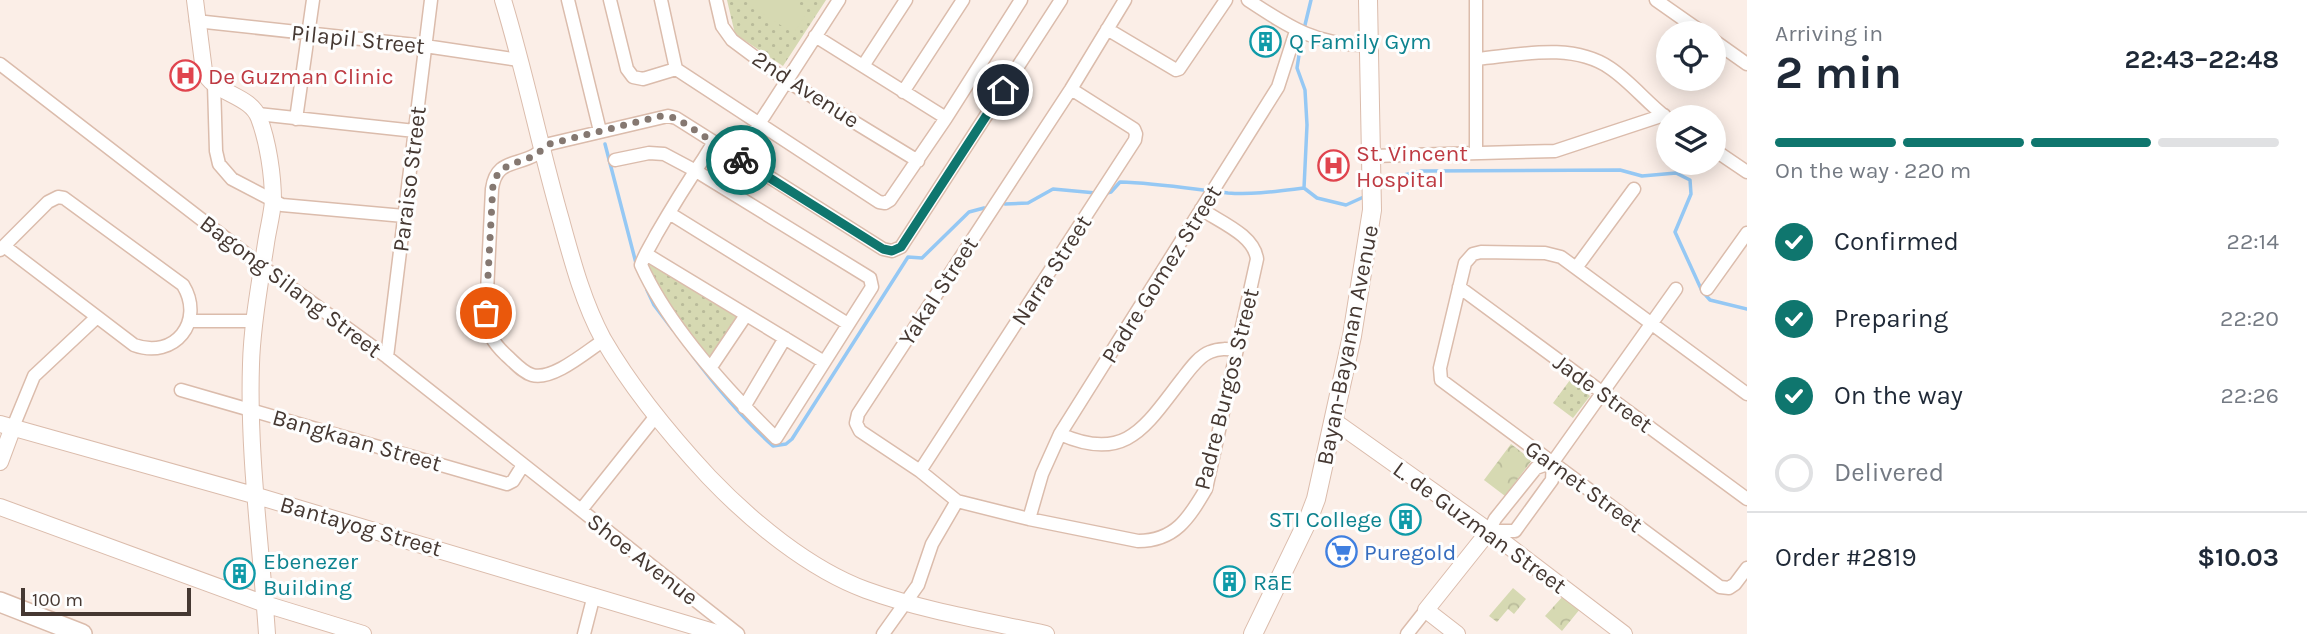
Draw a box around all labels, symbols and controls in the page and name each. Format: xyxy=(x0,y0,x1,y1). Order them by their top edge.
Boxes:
street label: Pilapil Street xyxy=(290,19,426,60)
text: Arriving in xyxy=(1775,20,1883,47)
map controls xyxy=(1656,21,1726,175)
button: locate xyxy=(1656,21,1726,91)
building icon: Q Family Gym xyxy=(1249,24,1283,58)
place label: Q Family Gym xyxy=(1289,28,1432,55)
text: 22:43–22:48 xyxy=(2124,44,2279,75)
street label: 2nd Avenue xyxy=(747,45,864,134)
text: 2 min xyxy=(1775,46,1902,100)
hospital icon: De Guzman Clinic xyxy=(168,59,202,93)
pin xyxy=(973,60,1033,120)
place label: De Guzman Clinic xyxy=(208,63,394,90)
icon: home xyxy=(984,71,1022,109)
street label: Paraiso Street xyxy=(387,104,432,253)
button: layers xyxy=(1656,105,1726,175)
courier xyxy=(706,125,776,195)
place label: St. Vincent Hospital xyxy=(1356,140,1468,193)
icon: bike xyxy=(722,141,760,179)
hospital icon: St. Vincent Hospital xyxy=(1316,149,1350,183)
text: On the way · 220 m xyxy=(1775,157,1971,184)
street label: Padre Gomez Street xyxy=(1096,180,1227,368)
street label: Bagong Silang Street xyxy=(195,209,387,364)
street label: Narra Street xyxy=(1006,210,1097,331)
street label: Bayan-Bayanan Avenue xyxy=(1311,223,1384,467)
icon: check xyxy=(1775,223,1813,261)
text: Confirmed xyxy=(1834,226,1959,257)
text: 22:14 xyxy=(2227,228,2279,255)
street label: Yakal Street xyxy=(893,231,984,351)
pin xyxy=(456,283,516,343)
street label: Padre Burgos Street xyxy=(1188,285,1265,493)
icon: bag xyxy=(467,294,505,332)
icon: check xyxy=(1775,300,1813,338)
text: Preparing xyxy=(1834,303,1948,334)
text: 22:20 xyxy=(2220,305,2279,332)
street label: Jade Street xyxy=(1548,348,1658,439)
icon: check xyxy=(1775,377,1813,415)
text: On the way xyxy=(1834,380,1963,411)
text: 22:26 xyxy=(2221,382,2279,409)
street label: Bangkaan Street xyxy=(269,403,445,478)
street label: Garnet Street xyxy=(1520,435,1648,538)
street label: L. de Guzman Street xyxy=(1388,455,1572,600)
text: Delivered xyxy=(1834,457,1944,488)
street label: Bantayog Street xyxy=(277,490,445,563)
building icon: STI College xyxy=(1388,502,1422,536)
place label: STI College xyxy=(1269,506,1382,533)
street label: Shoe Avenue xyxy=(582,508,704,611)
supermarket icon: Puregold xyxy=(1324,535,1358,569)
place label: Puregold xyxy=(1364,539,1456,566)
text: Order #2819 xyxy=(1775,542,1917,573)
text: $10.03 xyxy=(2197,542,2279,573)
place label: Ebenezer Building xyxy=(263,548,359,601)
building icon: Ebenezer Building xyxy=(223,557,257,591)
building icon: RāE xyxy=(1213,565,1247,599)
place label: RāE xyxy=(1253,569,1293,596)
scale bar xyxy=(21,585,191,617)
text: 100 m xyxy=(32,589,83,611)

